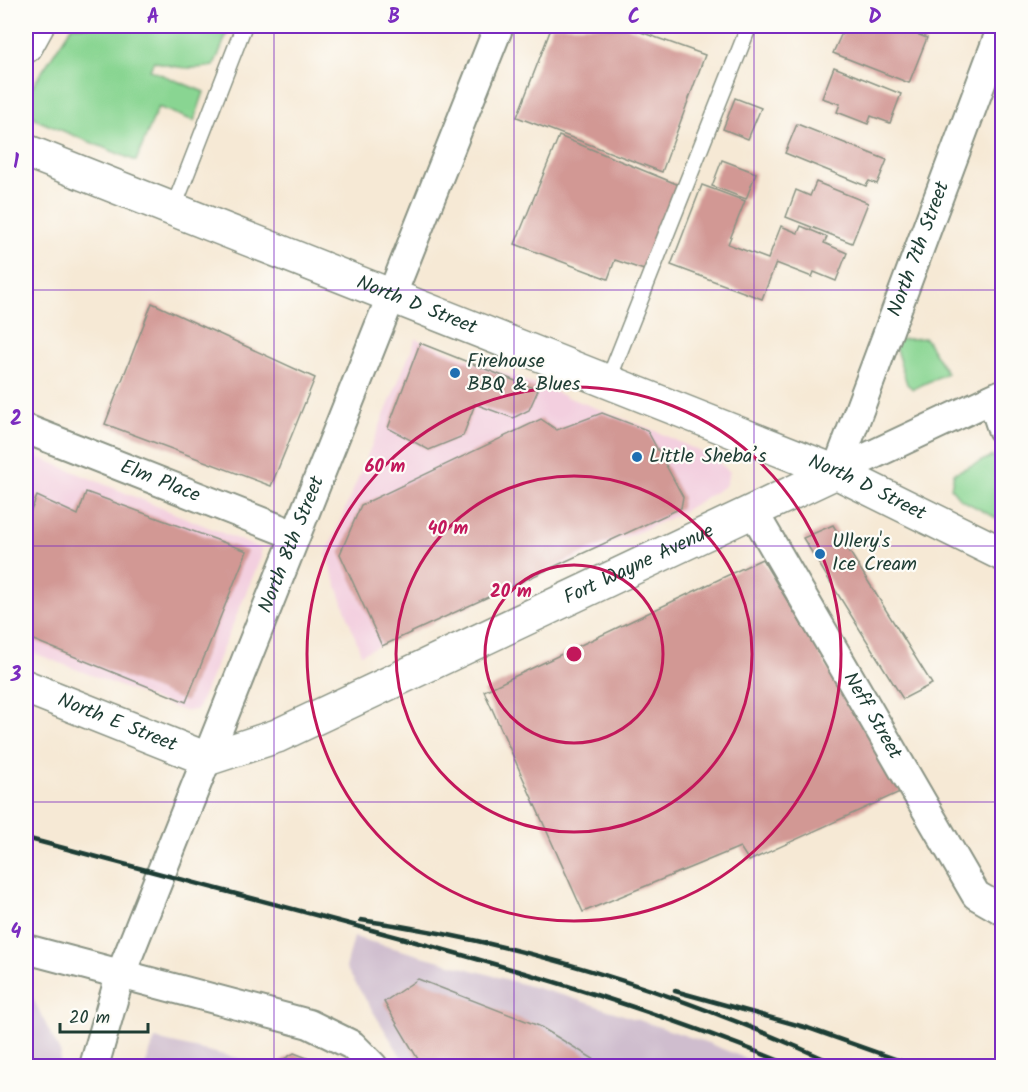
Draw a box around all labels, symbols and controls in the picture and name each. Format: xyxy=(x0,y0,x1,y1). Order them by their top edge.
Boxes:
text: A xyxy=(147,2,159,34)
text: B xyxy=(388,2,400,34)
text: C xyxy=(628,2,640,34)
text: D xyxy=(868,2,882,34)
text: 1 xyxy=(13,147,19,179)
street label: North 7th Street xyxy=(879,177,959,321)
street label: North D Street xyxy=(351,267,482,344)
place label: Firehouse BBQ & Blues xyxy=(467,346,581,401)
marker: Firehouse BBQ & Blues xyxy=(448,366,462,380)
text: 2 xyxy=(10,404,22,436)
place label: Little Sheba’s xyxy=(649,441,767,473)
street label: North D Street xyxy=(803,446,932,530)
marker: Little Sheba’s xyxy=(630,450,644,464)
street label: Elm Place xyxy=(115,452,205,512)
text: 60 m xyxy=(365,453,406,482)
street label: North 8th Street xyxy=(250,471,334,618)
text: 40 m xyxy=(428,515,469,544)
street label: Fort Wayne Avenue xyxy=(559,516,720,614)
place label: Ullery's Ice Cream xyxy=(832,526,917,581)
marker: Ullery's Ice Cream xyxy=(813,547,827,561)
text: 20 m xyxy=(490,578,532,607)
centre of rings xyxy=(564,644,584,664)
text: 3 xyxy=(10,660,22,692)
street label: Neff Street xyxy=(834,666,910,766)
street label: North E Street xyxy=(52,685,182,762)
text: 4 xyxy=(11,917,22,949)
scale bar xyxy=(60,996,148,1034)
text: 20 m xyxy=(69,1004,110,1033)

